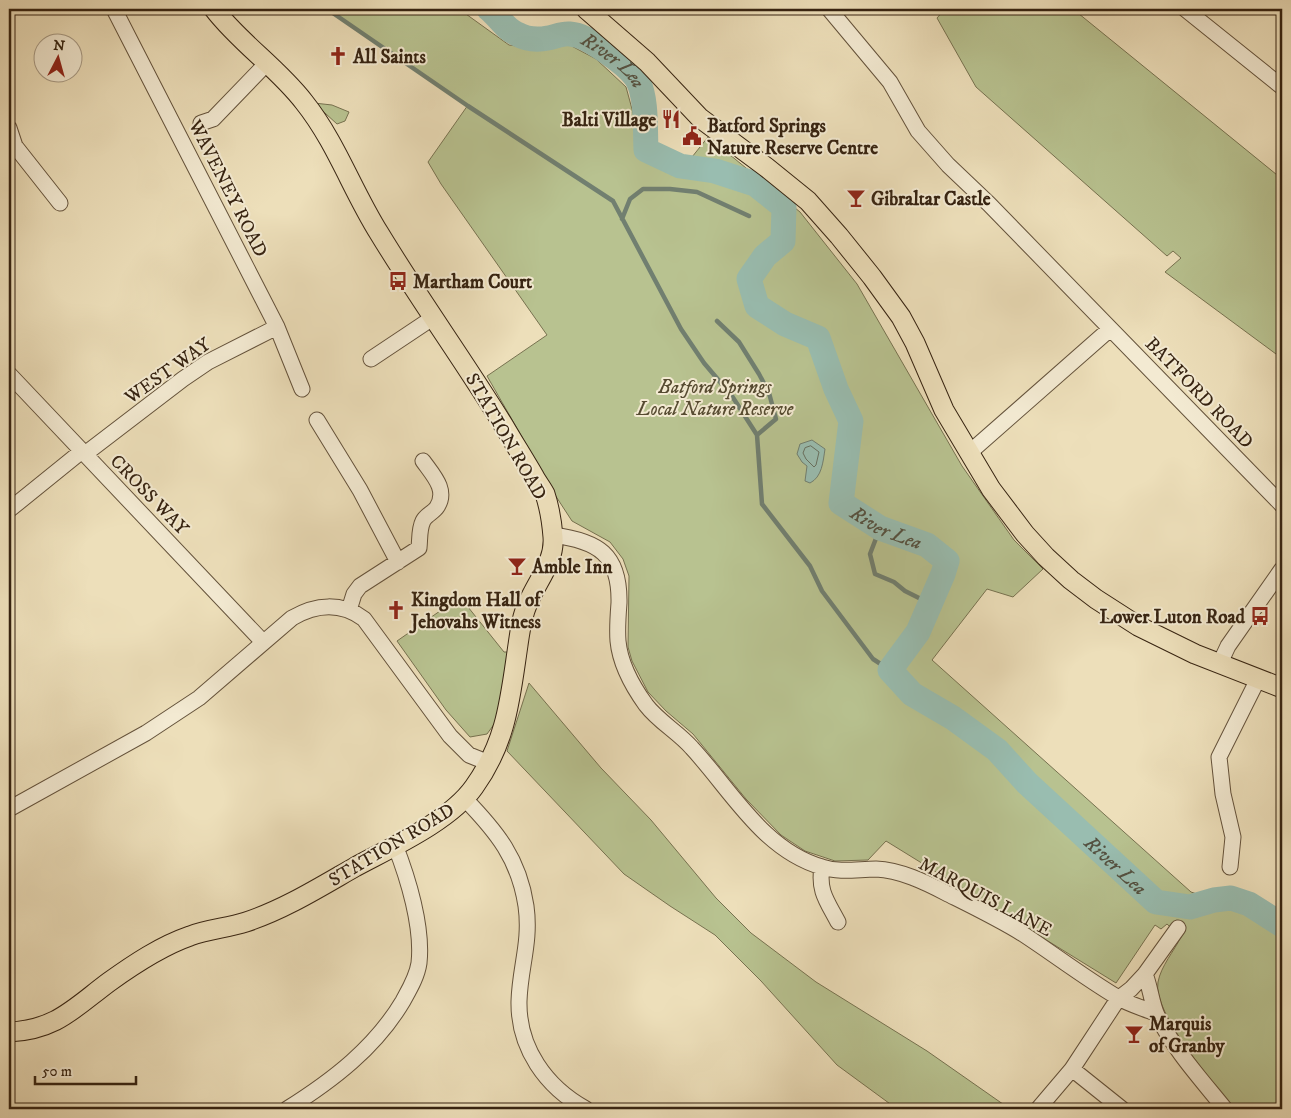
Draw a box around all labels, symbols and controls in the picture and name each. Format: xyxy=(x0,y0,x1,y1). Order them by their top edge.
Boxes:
water label: River Lea xyxy=(575,27,650,92)
north arrow xyxy=(32,32,82,82)
text: N xyxy=(53,37,66,56)
church icon: All Saints xyxy=(327,45,349,67)
place label: All Saints xyxy=(352,46,426,69)
restaurant icon: Balti Village xyxy=(660,108,682,130)
place label: Balti Village xyxy=(562,109,656,132)
street label: WAVENEY ROAD xyxy=(183,115,272,261)
place label: Batford Springs Nature Reserve Centre xyxy=(707,115,878,160)
public building icon: Batford Springs Nature Reserve Centre xyxy=(681,125,703,147)
bar icon: Gibraltar Castle xyxy=(845,187,867,209)
place label: Gibraltar Castle xyxy=(871,188,991,211)
bus stop icon: Martham Court xyxy=(387,270,409,292)
place label: Martham Court xyxy=(413,271,533,294)
street label: WEST WAY xyxy=(120,333,216,410)
street label: BATFORD ROAD xyxy=(1140,333,1258,453)
street label: STATION ROAD xyxy=(460,369,551,504)
park label: Batford Springs Local Nature Reserve xyxy=(636,376,794,421)
street label: CROSS WAY xyxy=(105,450,194,541)
water label: River Lea xyxy=(844,501,925,556)
bar icon: Amble Inn xyxy=(506,555,528,577)
place label: Amble Inn xyxy=(531,556,613,579)
place label: Kingdom Hall of Jehovahs Witness xyxy=(409,589,544,634)
church icon: Kingdom Hall of Jehovahs Witness xyxy=(385,599,407,621)
bus stop icon: Lower Luton Road xyxy=(1249,605,1271,627)
place label: Lower Luton Road xyxy=(1099,606,1246,629)
street label: STATION ROAD xyxy=(325,799,459,892)
water label: River Lea xyxy=(1077,830,1152,901)
street label: MARQUIS LANE xyxy=(915,853,1056,942)
place label: Marquis of Granby xyxy=(1149,1013,1226,1058)
bar icon: Marquis of Granby xyxy=(1123,1023,1145,1045)
scale bar xyxy=(35,1053,136,1085)
text: 50 m xyxy=(42,1062,72,1081)

